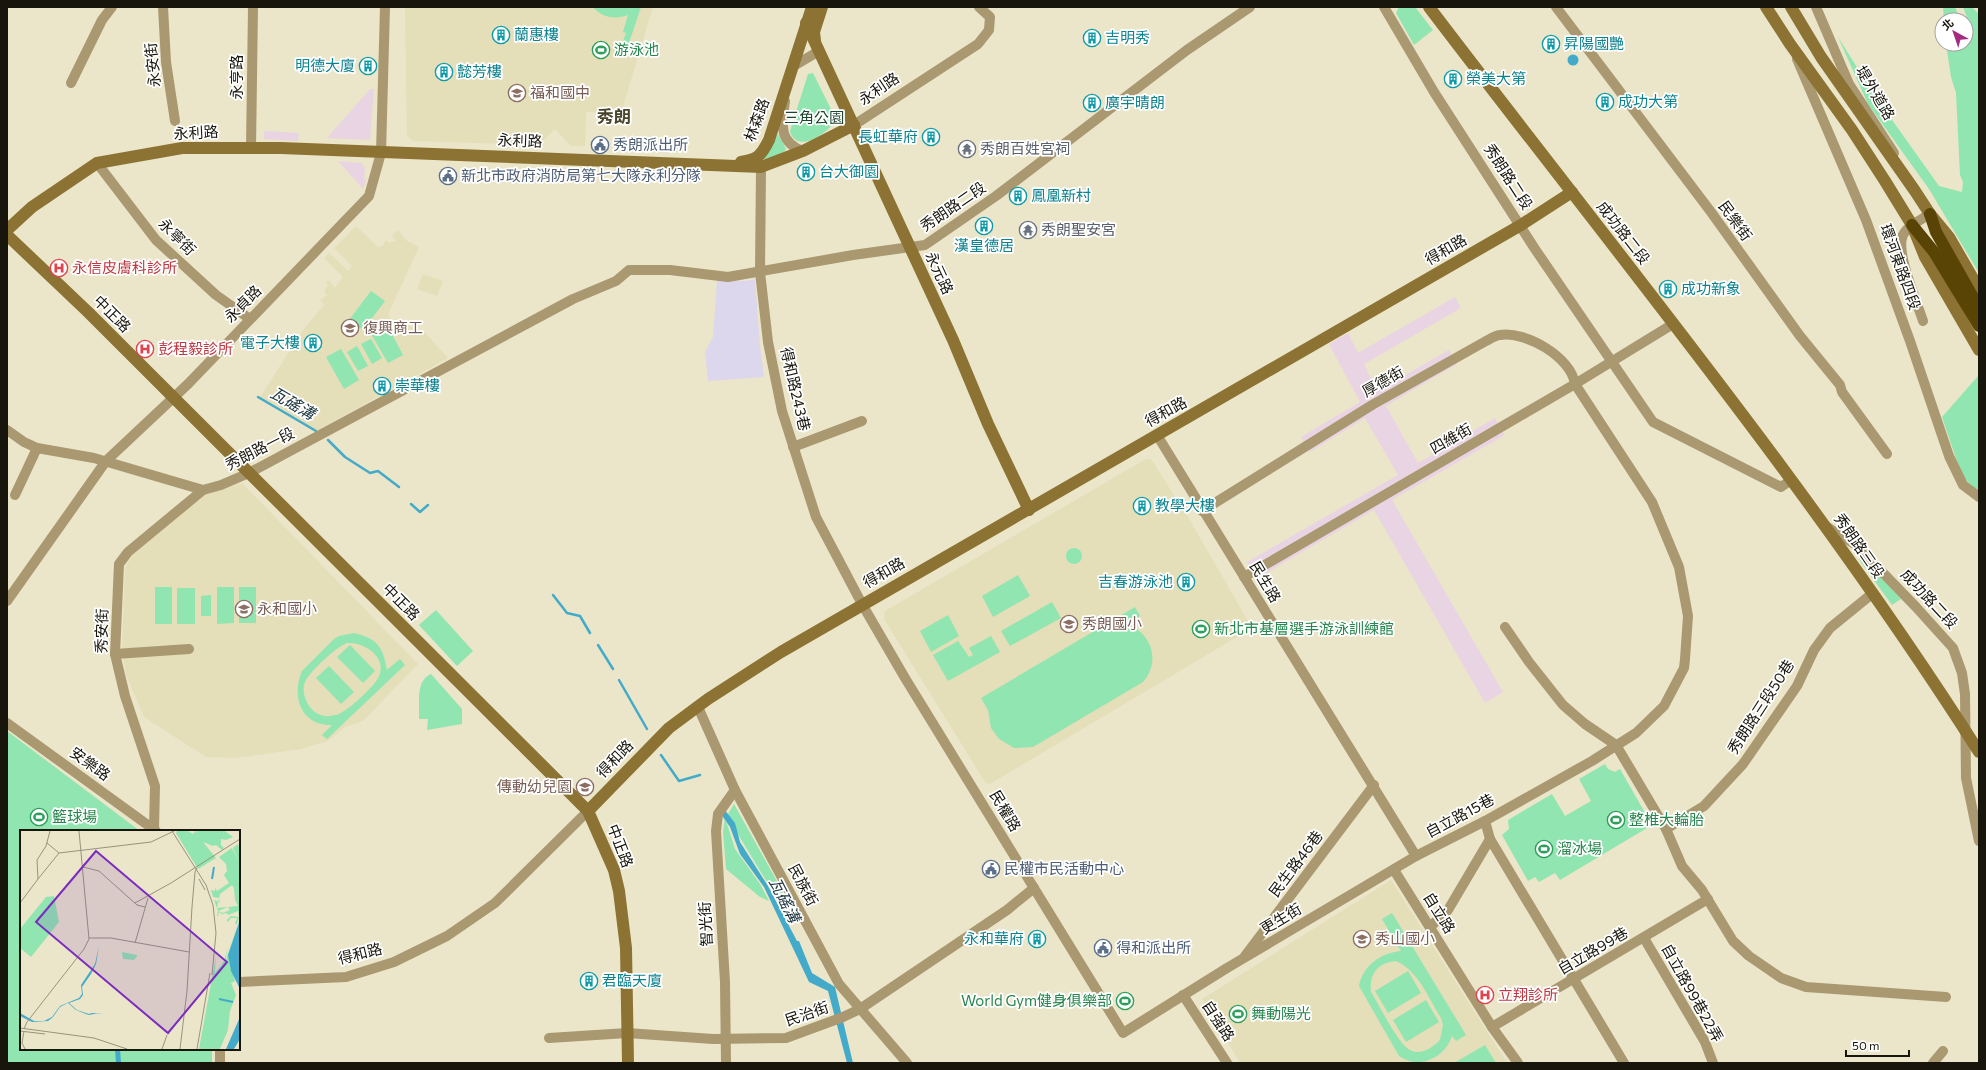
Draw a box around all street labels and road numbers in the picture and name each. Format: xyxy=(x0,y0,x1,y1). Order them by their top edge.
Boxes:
street label: 永安街 xyxy=(141,42,163,88)
street label: 永亨路 xyxy=(227,54,245,100)
street label: 堤外道路 xyxy=(1853,62,1899,123)
street label: 永利路 xyxy=(855,68,902,108)
street label: 林森路 xyxy=(740,95,772,144)
street label: 永利路 xyxy=(173,122,219,142)
street label: 永利路 xyxy=(497,130,543,150)
street label: 秀朗路二段 xyxy=(1481,140,1537,213)
street label: 秀朗路二段 xyxy=(916,178,989,235)
street label: 成功路二段 xyxy=(1594,197,1654,267)
street label: 民樂街 xyxy=(1715,197,1756,244)
street label: 永寧街 xyxy=(155,214,200,259)
street label: 環河東路四段 xyxy=(1877,221,1925,312)
street label: 得和路 xyxy=(1422,230,1469,268)
street label: 永元路 xyxy=(922,248,958,297)
street label: 永貞路 xyxy=(220,281,265,326)
street label: 中正路 xyxy=(90,291,135,336)
street label: 得和路243巷 xyxy=(778,345,814,433)
street label: 厚德街 xyxy=(1359,362,1406,400)
street label: 得和路 xyxy=(1141,392,1190,430)
street label: 四維街 xyxy=(1427,419,1474,457)
street label: 秀朗路一段 xyxy=(222,423,297,473)
street label: 秀朗路三段 xyxy=(1831,510,1889,581)
street label: 得和路 xyxy=(860,553,907,591)
street label: 民生路 xyxy=(1247,558,1285,605)
street label: 成功路二段 xyxy=(1898,565,1962,632)
street label: 中正路 xyxy=(379,579,424,624)
street label: 秀安街 xyxy=(92,608,110,654)
street label: 秀朗路三段50巷 xyxy=(1723,656,1797,757)
street label: 得和路 xyxy=(592,736,636,781)
street label: 安樂路 xyxy=(67,743,114,784)
street label: 民權路 xyxy=(987,787,1025,834)
street label: 自立路15巷 xyxy=(1422,790,1497,841)
street label: 中正路 xyxy=(604,821,637,870)
street label: 民生路46巷 xyxy=(1265,827,1326,900)
street label: 民族街 xyxy=(785,860,822,909)
street label: 自立路 xyxy=(1420,889,1459,936)
street label: 更生街 xyxy=(1257,899,1304,937)
street label: 智光街 xyxy=(695,901,715,947)
street label: 自立路99巷 xyxy=(1554,923,1631,977)
street label: 得和路 xyxy=(336,939,384,967)
street label: 自立路99巷22弄 xyxy=(1658,940,1727,1045)
street label: 民治街 xyxy=(782,997,831,1029)
street label: 自強路 xyxy=(1199,997,1239,1044)

